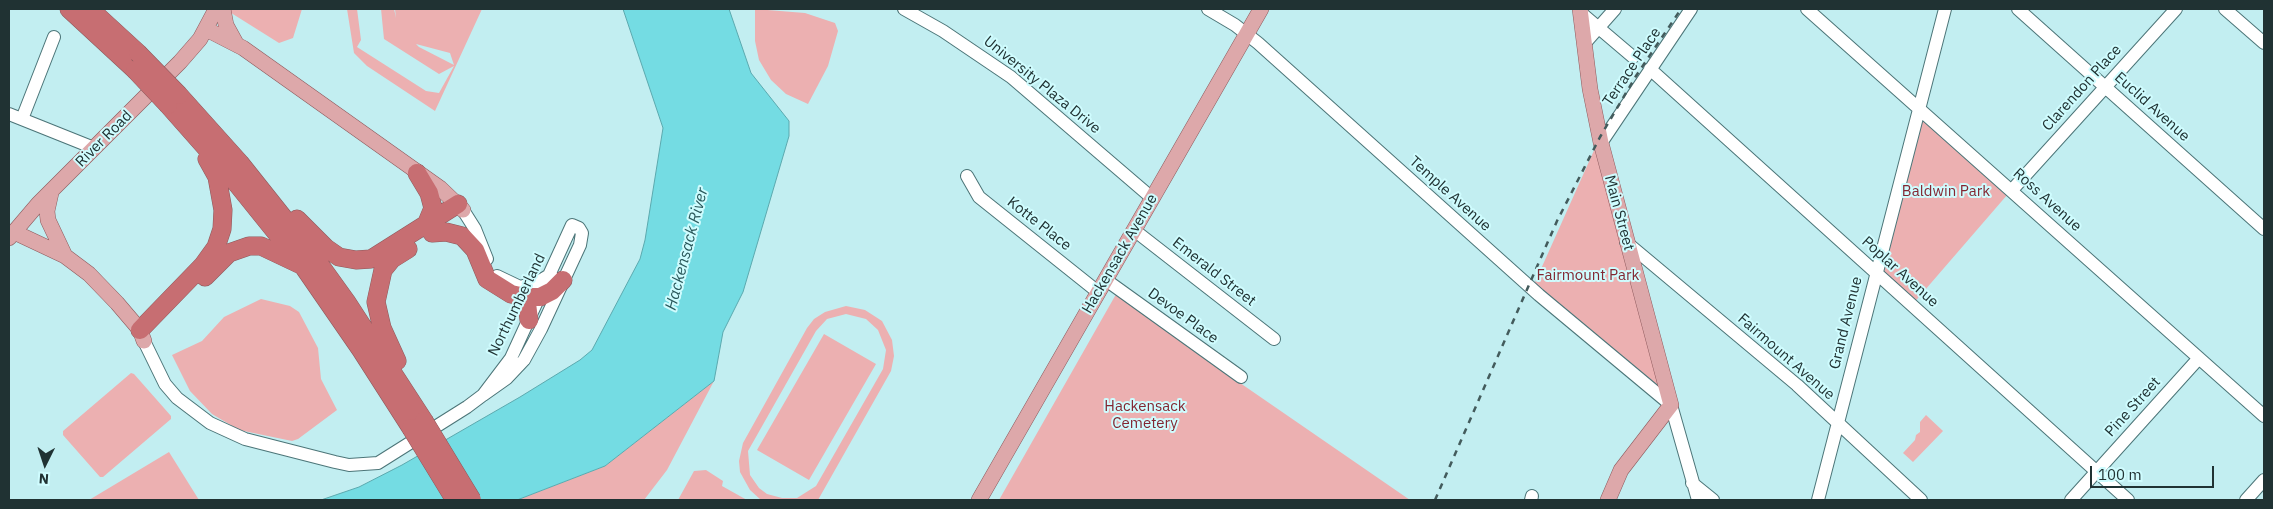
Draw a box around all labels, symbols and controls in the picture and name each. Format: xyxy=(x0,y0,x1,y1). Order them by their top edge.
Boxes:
street label: Terrace Place xyxy=(1599,24,1665,110)
street label: University Plaza Drive xyxy=(980,32,1104,138)
street label: Clarendon Place xyxy=(2039,41,2125,135)
street label: Euclid Avenue xyxy=(2111,69,2193,145)
street label: River Road xyxy=(72,107,136,171)
street label: Temple Avenue xyxy=(1405,153,1495,235)
street label: Ross Avenue xyxy=(2009,165,2085,235)
street label: Main Street xyxy=(1600,173,1638,253)
park label: Baldwin Park xyxy=(1902,183,1990,201)
water label: Hackensack River xyxy=(661,186,713,312)
street label: Hackensack Avenue xyxy=(1078,191,1162,317)
street label: Kotte Place xyxy=(1003,193,1075,255)
street label: Poplar Avenue xyxy=(1858,233,1942,311)
street label: Emerald Street xyxy=(1169,234,1259,310)
street label: Northumberland xyxy=(484,251,550,359)
park label: Fairmount Park xyxy=(1537,267,1639,285)
street label: Grand Avenue xyxy=(1826,275,1866,371)
street label: Devoe Place xyxy=(1144,284,1222,348)
street label: Fairmount Avenue xyxy=(1734,310,1838,404)
street label: Pine Street xyxy=(2101,373,2165,441)
park label: Hackensack Cemetery xyxy=(1104,398,1186,433)
north arrow xyxy=(20,439,70,489)
scale bar xyxy=(2093,456,2217,488)
text: 100 m xyxy=(2098,465,2142,484)
text: N xyxy=(38,470,50,488)

